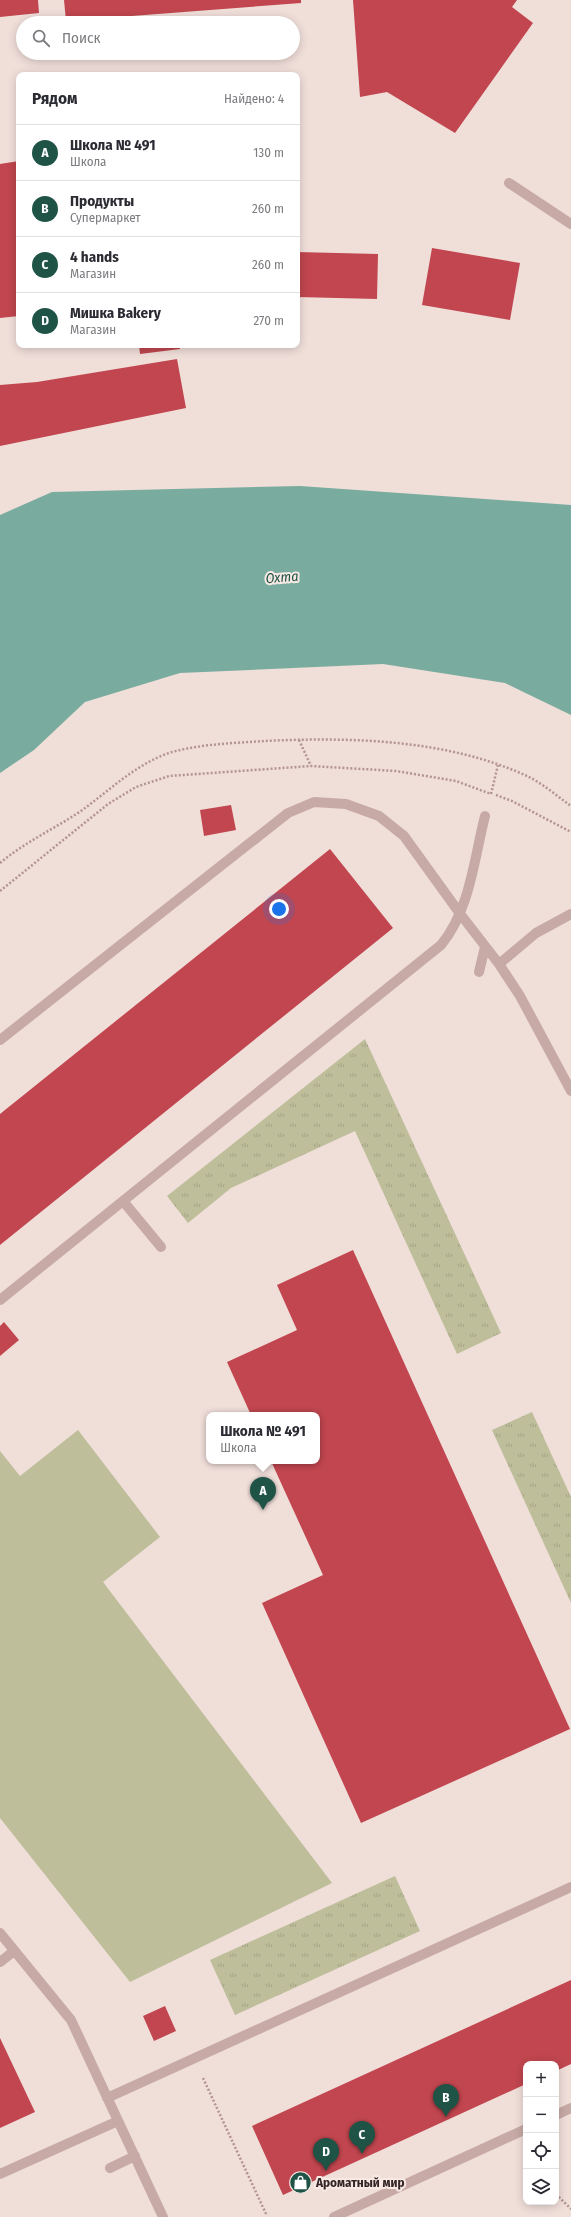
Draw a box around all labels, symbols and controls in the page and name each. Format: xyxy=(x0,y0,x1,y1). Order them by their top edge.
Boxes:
search box xyxy=(16,16,300,60)
icon: search xyxy=(30,27,52,49)
text: Поиск xyxy=(62,29,100,47)
text: Рядом xyxy=(32,88,77,109)
text: Найдено: 4 xyxy=(224,91,284,106)
text: Школа № 491 xyxy=(70,136,156,154)
text: A xyxy=(41,145,49,160)
text: 130 m xyxy=(253,145,284,160)
text: Школа xyxy=(70,154,106,169)
text: Продукты xyxy=(70,192,134,210)
text: B xyxy=(41,201,49,216)
text: 260 m xyxy=(252,201,284,216)
text: Супермаркет xyxy=(70,210,141,225)
text: 4 hands xyxy=(70,248,119,266)
text: C xyxy=(42,257,48,272)
text: 260 m xyxy=(252,257,284,272)
text: Магазин xyxy=(70,266,116,281)
text: Мишка Bakery xyxy=(70,304,161,322)
text: D xyxy=(41,313,49,328)
text: 270 m xyxy=(253,313,284,328)
text: Магазин xyxy=(70,322,116,337)
water label: Охта xyxy=(265,568,299,587)
your location xyxy=(269,899,289,919)
popup xyxy=(206,1412,320,1464)
text: Школа № 491 xyxy=(220,1422,306,1440)
text: Школа xyxy=(220,1440,257,1455)
pin: A xyxy=(250,1477,276,1510)
map controls xyxy=(523,2061,559,2205)
button: + xyxy=(523,2061,559,2097)
pin: B xyxy=(433,2084,459,2117)
button: − xyxy=(523,2097,559,2133)
pin: C xyxy=(349,2121,375,2154)
button: locate xyxy=(523,2133,559,2169)
pin: D xyxy=(313,2138,339,2171)
shop icon: Ароматный мир xyxy=(288,2169,314,2195)
button: layers xyxy=(523,2169,559,2205)
place label: Ароматный мир xyxy=(315,2175,404,2190)

